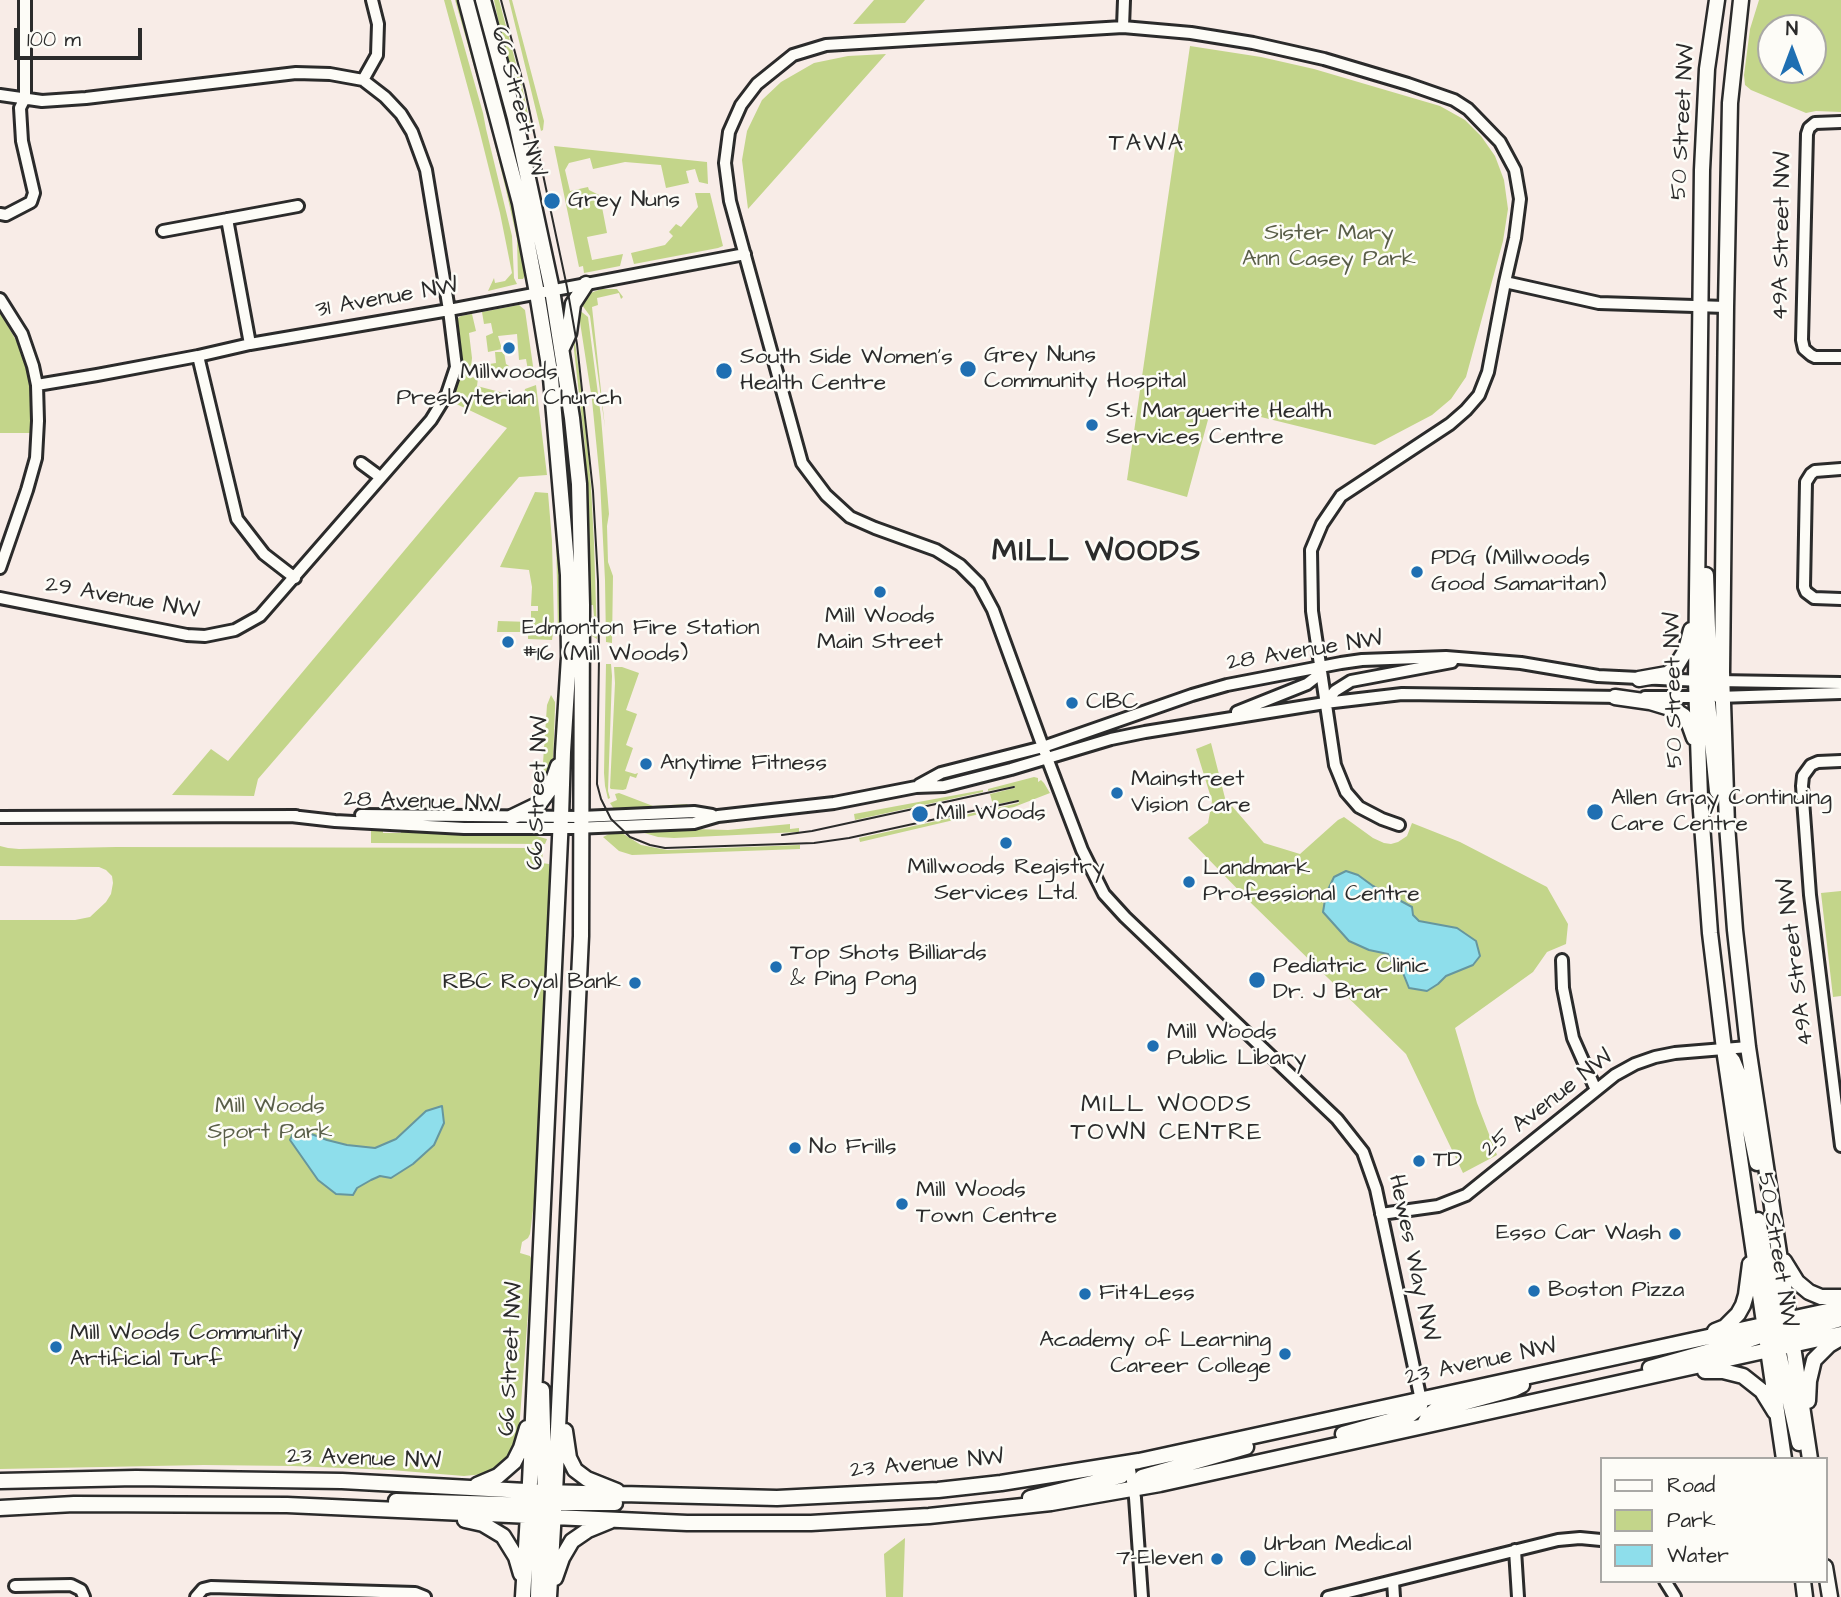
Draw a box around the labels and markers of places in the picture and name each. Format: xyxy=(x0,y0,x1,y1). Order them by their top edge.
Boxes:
place label: Grey Nuns xyxy=(568,187,680,215)
marker: Grey Nuns xyxy=(542,191,562,211)
marker: Millwoods Presbyterian Church xyxy=(501,340,517,356)
place label: Grey Nuns Community Hospital xyxy=(984,342,1186,396)
place label: South Side Women's Health Centre xyxy=(740,344,953,398)
place label: Millwoods Presbyterian Church xyxy=(396,359,622,413)
marker: Grey Nuns Community Hospital xyxy=(958,359,978,379)
marker: South Side Women's Health Centre xyxy=(714,361,734,381)
place label: St. Marguerite Health Services Centre xyxy=(1106,398,1331,452)
marker: St. Marguerite Health Services Centre xyxy=(1084,417,1100,433)
place label: PDG (Millwoods Good Samaritan) xyxy=(1431,545,1607,599)
marker: PDG (Millwoods Good Samaritan) xyxy=(1409,564,1425,580)
marker: Mill Woods Main Street xyxy=(872,584,888,600)
place label: Mill Woods Main Street xyxy=(817,603,943,657)
place label: Edmonton Fire Station #16 (Mill Woods) xyxy=(522,615,759,669)
marker: Edmonton Fire Station #16 (Mill Woods) xyxy=(500,634,516,650)
place label: CIBC xyxy=(1086,689,1138,717)
marker: CIBC xyxy=(1064,695,1080,711)
place label: Anytime Fitness xyxy=(660,750,827,778)
marker: Anytime Fitness xyxy=(638,756,654,772)
place label: Mainstreet Vision Care xyxy=(1131,766,1251,820)
marker: Mainstreet Vision Care xyxy=(1109,785,1125,801)
place label: Allen Gray Continuing Care Centre xyxy=(1611,785,1832,839)
place label: Mill Woods xyxy=(936,800,1046,828)
marker: Allen Gray Continuing Care Centre xyxy=(1585,802,1605,822)
marker: Mill Woods xyxy=(910,804,930,824)
marker: Millwoods Registry Services Ltd. xyxy=(998,835,1014,851)
place label: Millwoods Registry Services Ltd. xyxy=(907,854,1105,908)
place label: Landmark Professional Centre xyxy=(1203,855,1420,909)
marker: Landmark Professional Centre xyxy=(1181,874,1197,890)
place label: Top Shots Billiards & Ping Pong xyxy=(790,940,987,994)
place label: Pediatric Clinic Dr. J Brar xyxy=(1273,953,1429,1007)
marker: Top Shots Billiards & Ping Pong xyxy=(768,959,784,975)
place label: RBC Royal Bank xyxy=(443,969,621,997)
marker: Pediatric Clinic Dr. J Brar xyxy=(1247,970,1267,990)
marker: RBC Royal Bank xyxy=(627,975,643,991)
place label: Mill Woods Public Libary xyxy=(1167,1019,1306,1073)
marker: Mill Woods Public Libary xyxy=(1145,1038,1161,1054)
place label: No Frills xyxy=(809,1134,896,1162)
marker: No Frills xyxy=(787,1140,803,1156)
place label: TD xyxy=(1433,1147,1462,1175)
marker: TD xyxy=(1411,1153,1427,1169)
place label: Mill Woods Town Centre xyxy=(916,1177,1057,1231)
marker: Mill Woods Town Centre xyxy=(894,1196,910,1212)
place label: Esso Car Wash xyxy=(1496,1220,1661,1248)
marker: Esso Car Wash xyxy=(1667,1226,1683,1242)
place label: Boston Pizza xyxy=(1548,1277,1684,1305)
place label: Fit4Less xyxy=(1099,1280,1195,1308)
marker: Boston Pizza xyxy=(1526,1283,1542,1299)
marker: Fit4Less xyxy=(1077,1286,1093,1302)
place label: Mill Woods Community Artificial Turf xyxy=(70,1320,303,1374)
place label: Academy of Learning Career College xyxy=(1039,1327,1271,1381)
marker: Mill Woods Community Artificial Turf xyxy=(48,1339,64,1355)
marker: Academy of Learning Career College xyxy=(1277,1346,1293,1362)
place label: Urban Medical Clinic xyxy=(1264,1531,1412,1585)
place label: 7-Eleven xyxy=(1116,1545,1203,1573)
marker: Urban Medical Clinic xyxy=(1238,1548,1258,1568)
marker: 7-Eleven xyxy=(1209,1551,1225,1567)

